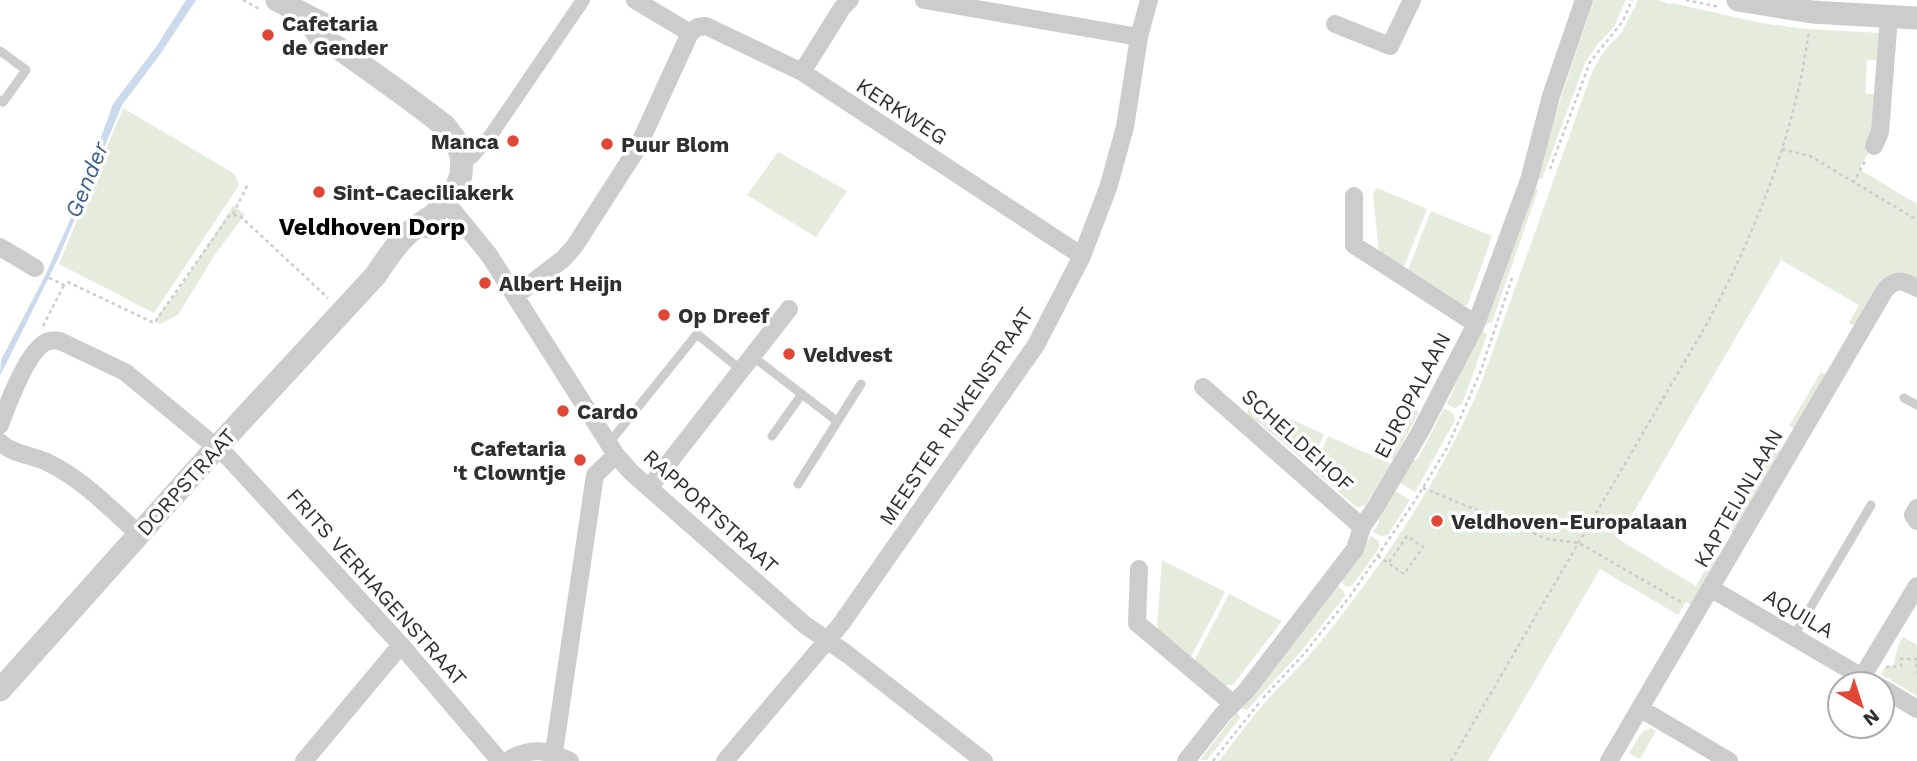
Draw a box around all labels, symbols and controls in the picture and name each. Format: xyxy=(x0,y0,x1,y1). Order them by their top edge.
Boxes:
place label: Cafetaria de Gender xyxy=(282,11,388,60)
marker: Cafetaria de Gender xyxy=(260,27,276,43)
street label: KERKWEG xyxy=(852,72,952,150)
place label: Manca xyxy=(431,129,500,154)
place label: Puur Blom xyxy=(621,132,729,157)
marker: Manca xyxy=(505,133,521,149)
marker: Puur Blom xyxy=(599,136,615,152)
water label: Gender xyxy=(60,137,115,222)
place label: Sint-Caeciliakerk xyxy=(333,180,515,205)
marker: Sint-Caeciliakerk xyxy=(311,184,327,200)
district label: Veldhoven Dorp xyxy=(279,213,465,241)
place label: Albert Heijn xyxy=(499,271,622,296)
marker: Albert Heijn xyxy=(477,275,493,291)
street label: MEESTER RIJKENSTRAAT xyxy=(874,302,1039,530)
place label: Op Dreef xyxy=(678,303,770,328)
marker: Op Dreef xyxy=(656,307,672,323)
street label: EUROPALAAN xyxy=(1368,328,1456,462)
place label: Veldvest xyxy=(803,342,892,367)
marker: Veldvest xyxy=(781,346,797,362)
street label: SCHELDEHOF xyxy=(1237,383,1359,497)
place label: Cardo xyxy=(577,399,638,424)
marker: Cardo xyxy=(555,403,571,419)
street label: DORPSTRAAT xyxy=(131,423,241,541)
street label: KAPTEIJNLAAN xyxy=(1688,424,1788,572)
place label: Cafetaria 't Clowntje xyxy=(453,436,567,485)
street label: RAPPORTSTRAAT xyxy=(638,444,784,578)
marker: Cafetaria 't Clowntje xyxy=(572,452,588,468)
street label: FRITS VERHAGENSTRAAT xyxy=(282,483,472,691)
place label: Veldhoven-Europalaan xyxy=(1451,509,1687,534)
marker: Veldhoven-Europalaan xyxy=(1429,513,1445,529)
street label: AQUILA xyxy=(1760,583,1839,643)
north arrow xyxy=(1826,670,1896,740)
text: N xyxy=(1859,704,1884,731)

